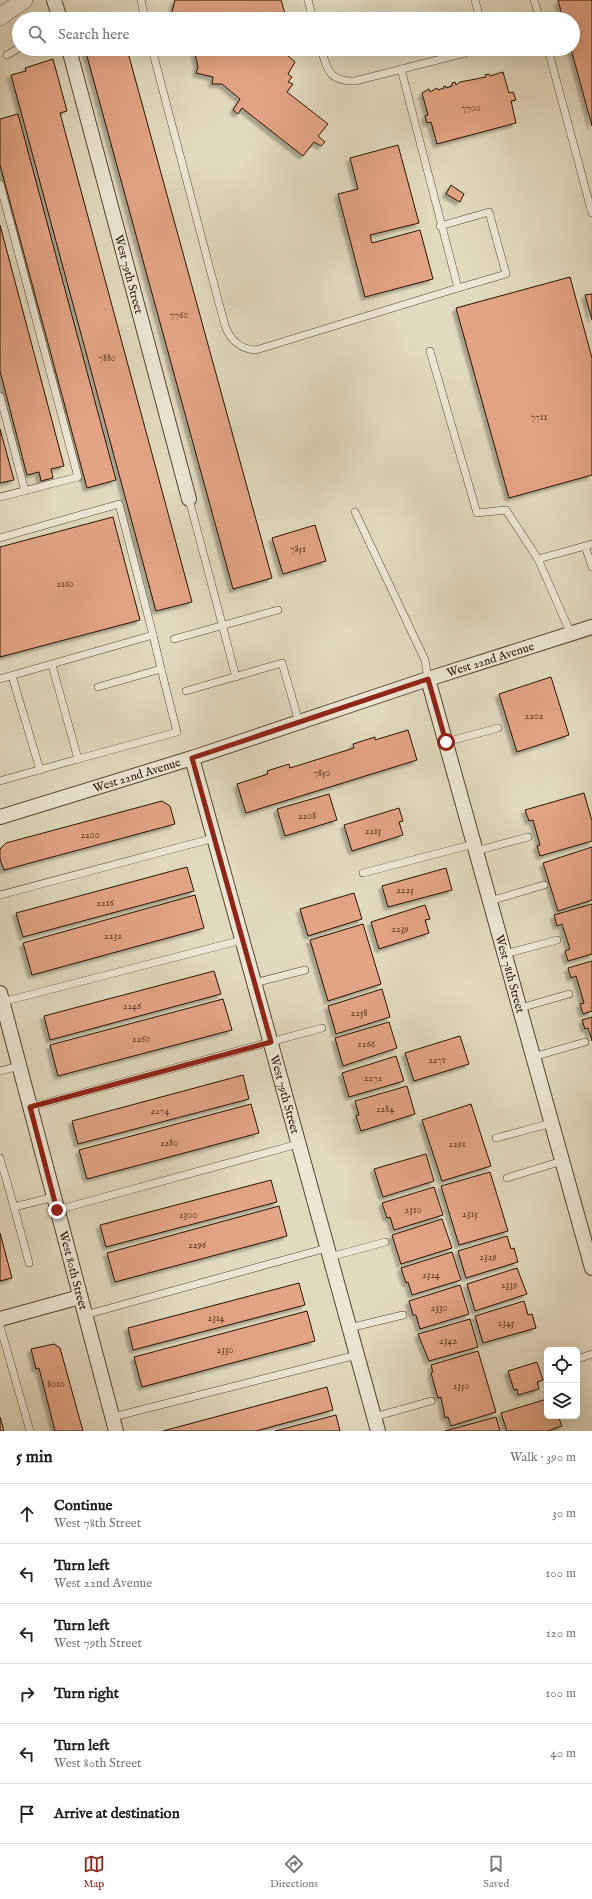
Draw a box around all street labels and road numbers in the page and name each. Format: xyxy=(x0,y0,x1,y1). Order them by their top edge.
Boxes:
street label: West 79th Street xyxy=(111,233,146,315)
street label: West 22nd Avenue xyxy=(445,639,536,681)
street label: West 22nd Avenue xyxy=(91,755,183,796)
street label: West 78th Street xyxy=(492,933,528,1015)
street label: West 79th Street xyxy=(266,1053,303,1136)
street label: West 80th Street xyxy=(55,1230,91,1312)

